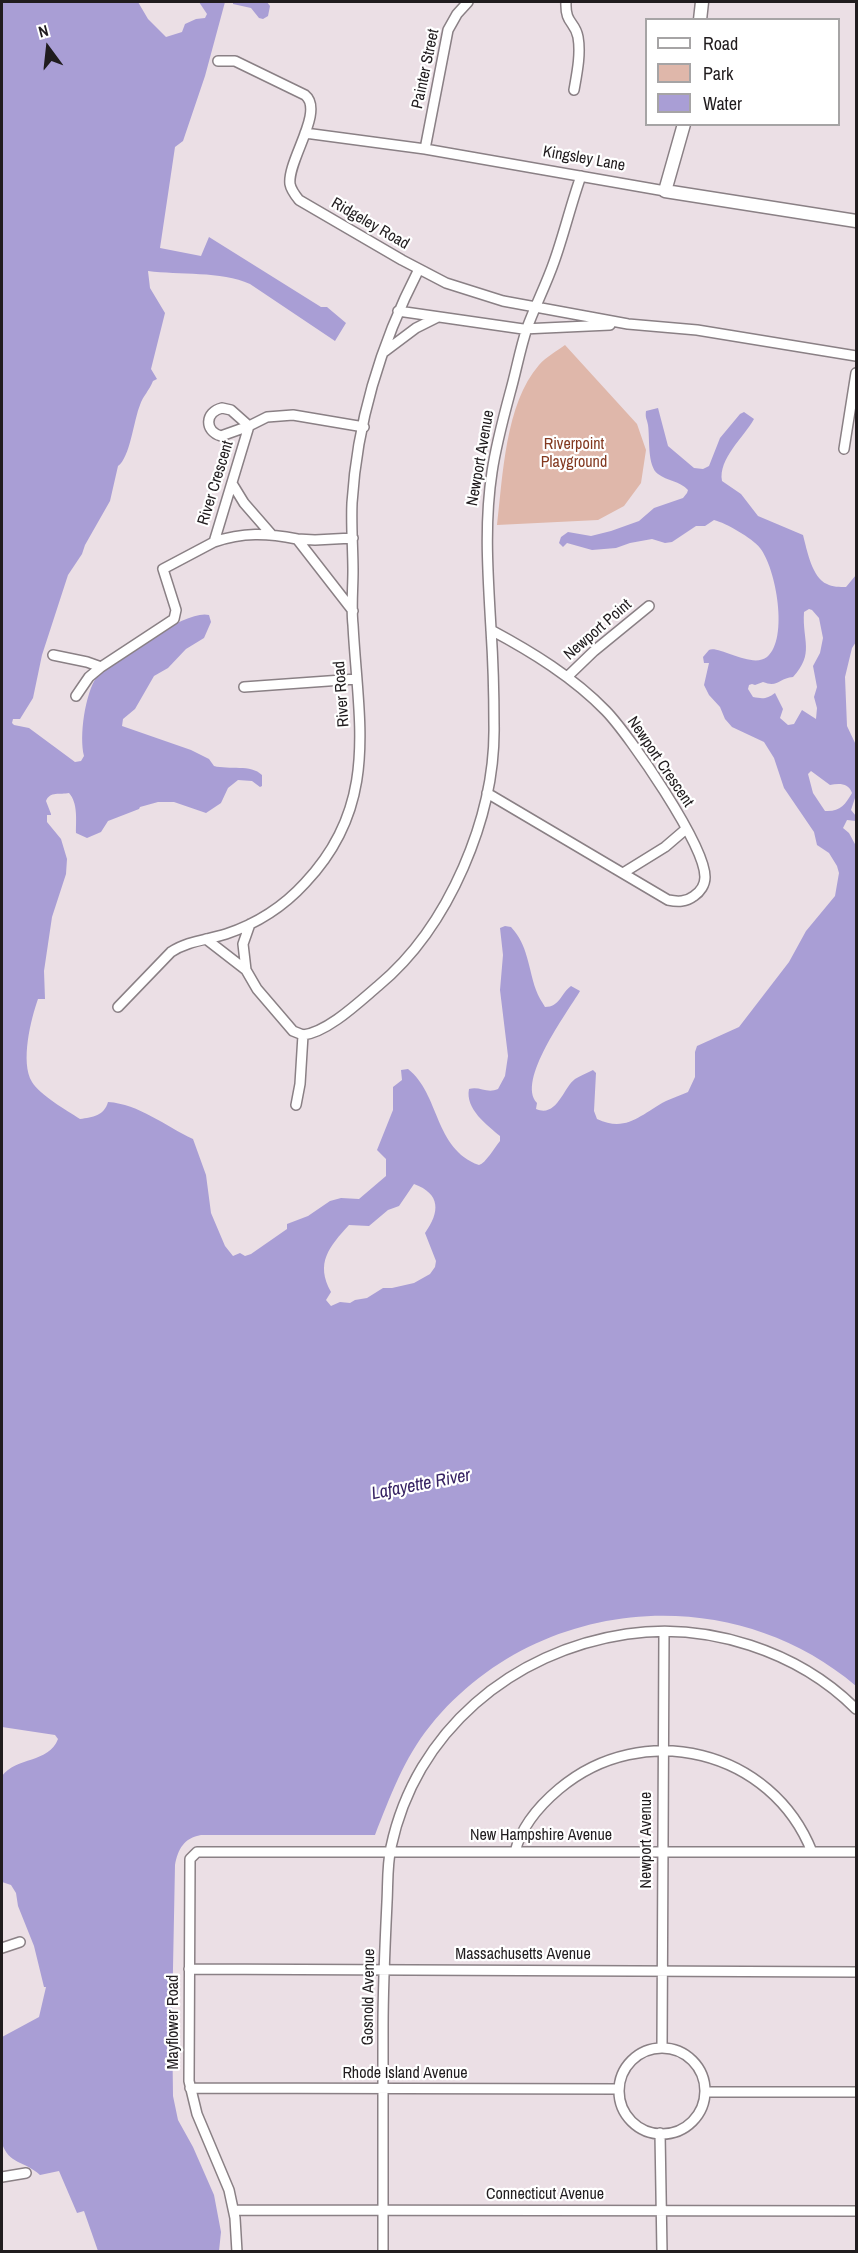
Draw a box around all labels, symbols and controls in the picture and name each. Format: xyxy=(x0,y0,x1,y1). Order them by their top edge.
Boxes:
north arrow xyxy=(18,18,78,78)
legend xyxy=(645,18,840,126)
text: N xyxy=(36,19,51,42)
street label: Painter Street xyxy=(408,27,444,111)
text: Road xyxy=(703,31,738,56)
text: Park xyxy=(703,61,733,86)
text: Water xyxy=(703,91,742,116)
street label: Kingsley Lane xyxy=(541,142,627,176)
street label: Ridgeley Road xyxy=(328,194,412,254)
street label: Newport Avenue xyxy=(463,409,499,507)
park label: Riverpoint Playground xyxy=(541,435,607,473)
street label: River Crescent xyxy=(194,438,238,528)
street label: Newport Point xyxy=(560,595,636,665)
street label: River Road xyxy=(330,660,354,728)
street label: Newport Crescent xyxy=(623,713,697,811)
water label: Lafayette River xyxy=(370,1465,472,1505)
street label: Newport Avenue xyxy=(637,1792,657,1888)
street label: New Hampshire Avenue xyxy=(470,1826,612,1846)
street label: Massachusetts Avenue xyxy=(455,1945,591,1965)
street label: Gosnold Avenue xyxy=(359,1948,379,2046)
street label: Mayflower Road xyxy=(164,1975,184,2069)
street label: Rhode Island Avenue xyxy=(342,2064,468,2084)
street label: Connecticut Avenue xyxy=(486,2185,604,2205)

